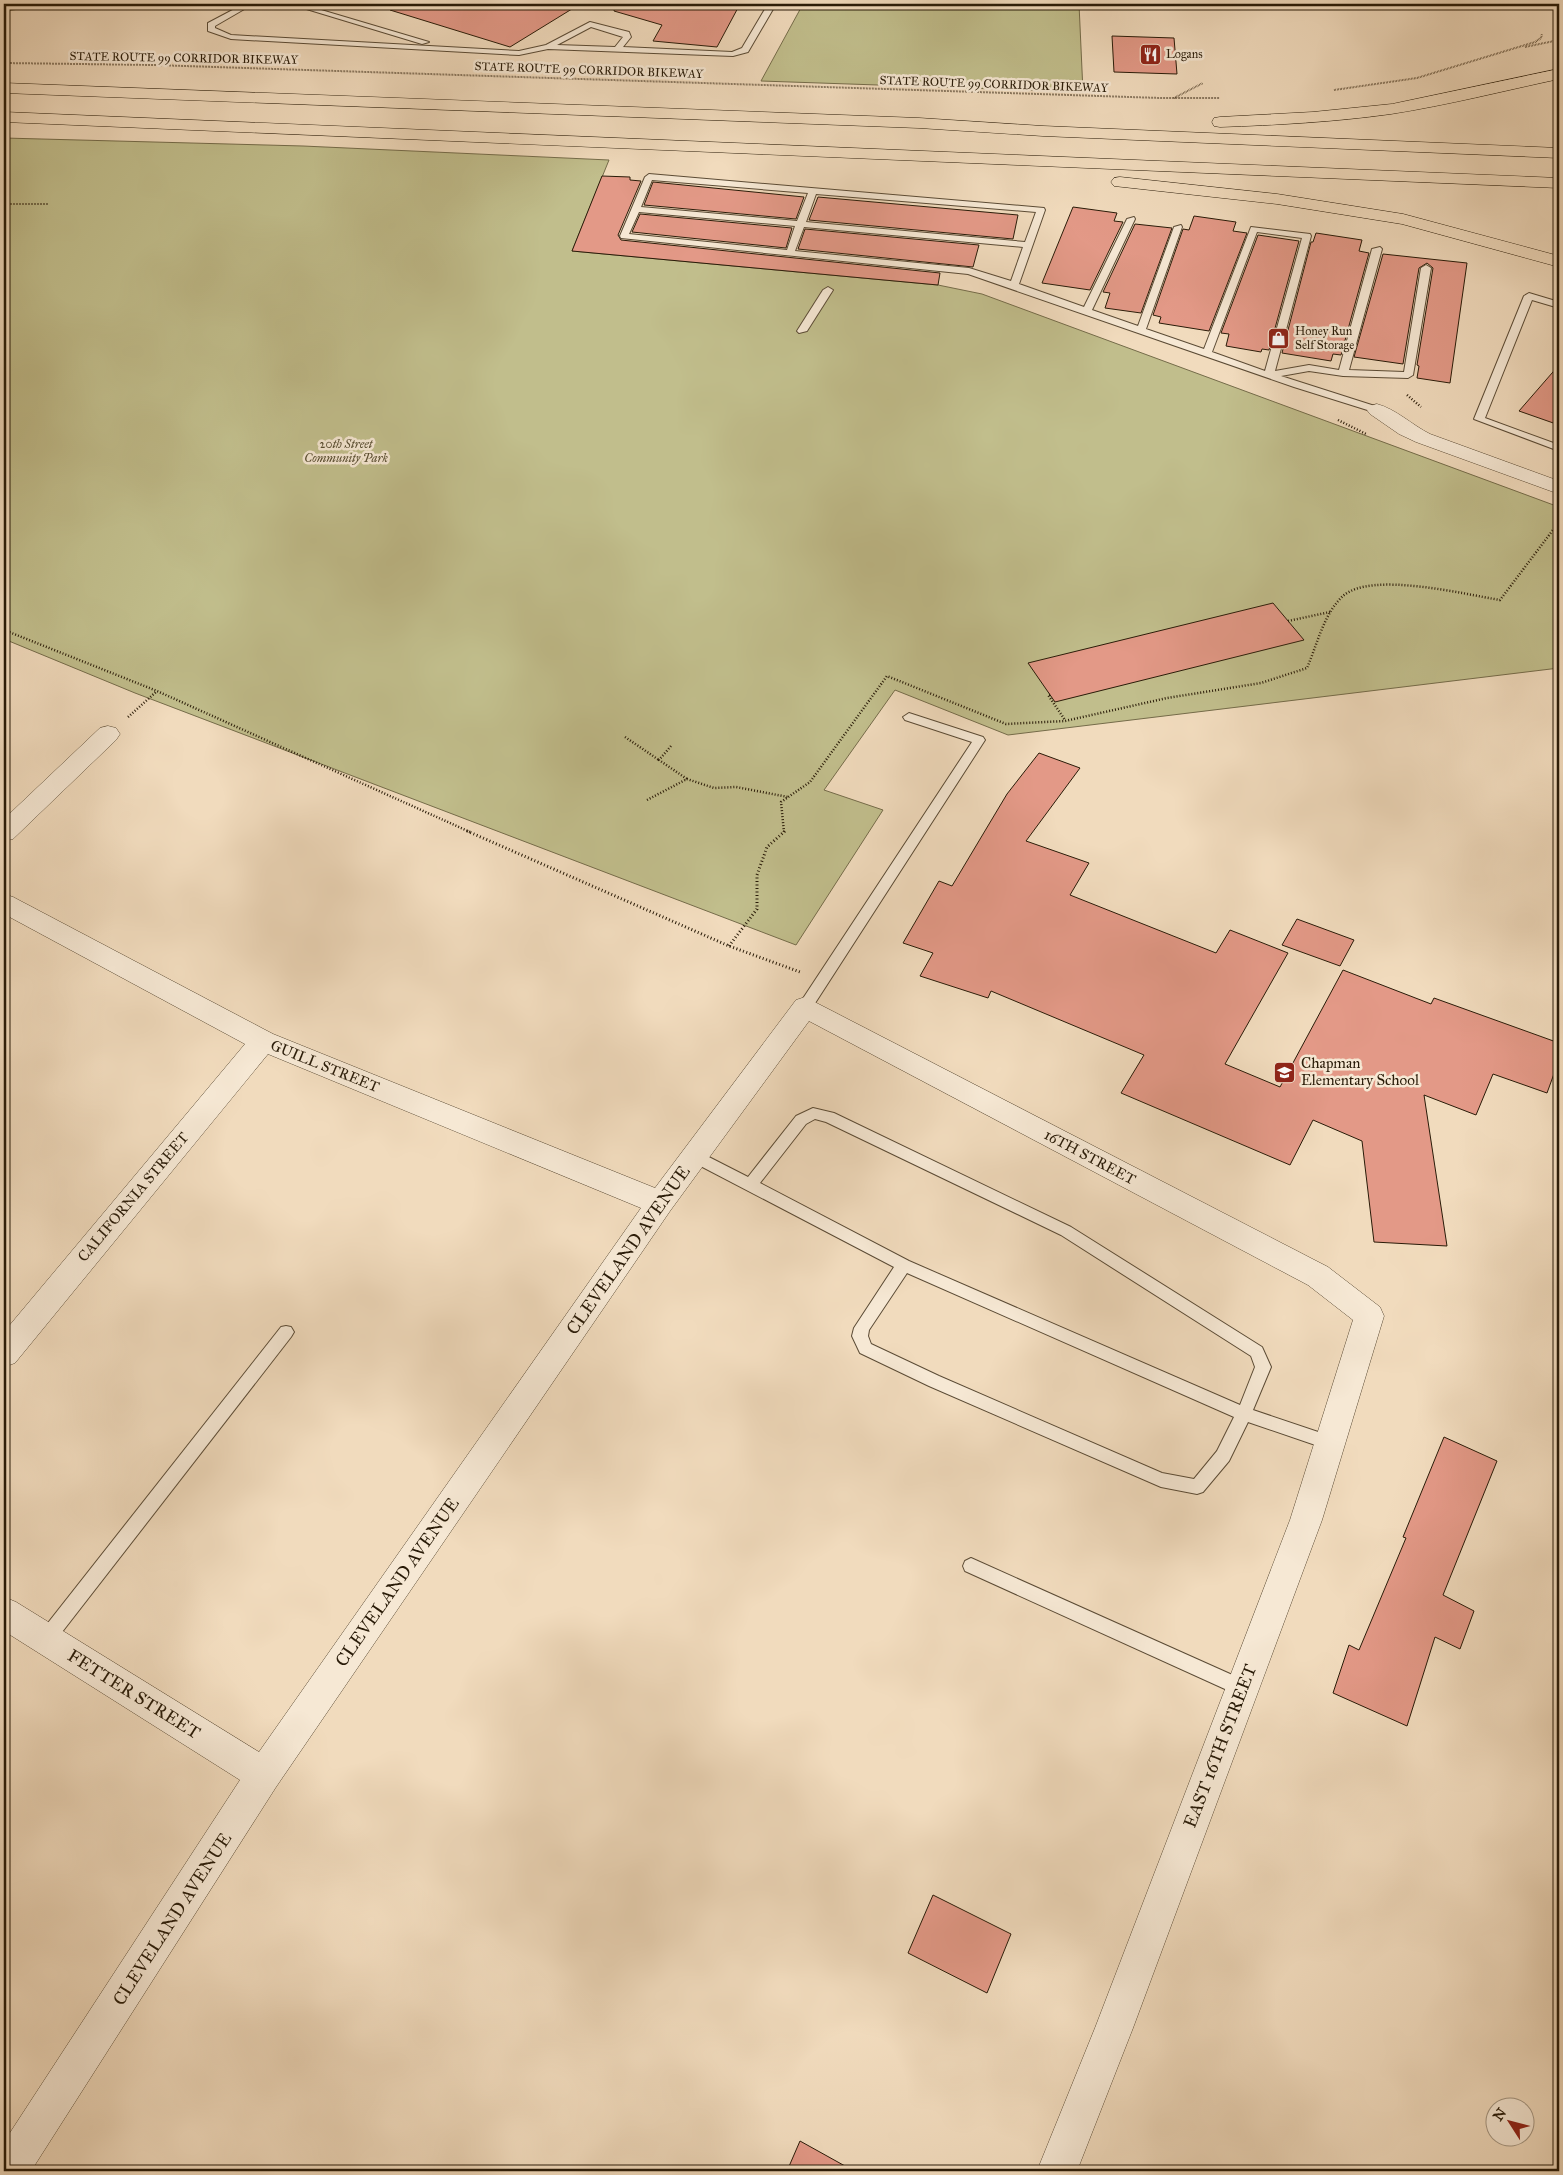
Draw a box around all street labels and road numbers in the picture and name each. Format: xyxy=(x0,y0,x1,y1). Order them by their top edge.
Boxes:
street label: STATE ROUTE 99 CORRIDOR BIKEWAY xyxy=(70,49,299,67)
street label: STATE ROUTE 99 CORRIDOR BIKEWAY xyxy=(474,59,704,81)
street label: STATE ROUTE 99 CORRIDOR BIKEWAY xyxy=(879,73,1109,95)
street label: GUILL STREET xyxy=(268,1036,382,1096)
street label: 16TH STREET xyxy=(1041,1125,1139,1189)
street label: CALIFORNIA STREET xyxy=(74,1129,192,1265)
street label: CLEVELAND AVENUE xyxy=(561,1161,695,1339)
street label: CLEVELAND AVENUE xyxy=(330,1493,464,1671)
street label: FETTER STREET xyxy=(64,1644,204,1744)
street label: EAST 16TH STREET xyxy=(1179,1661,1261,1831)
street label: CLEVELAND AVENUE xyxy=(108,1828,236,2009)

